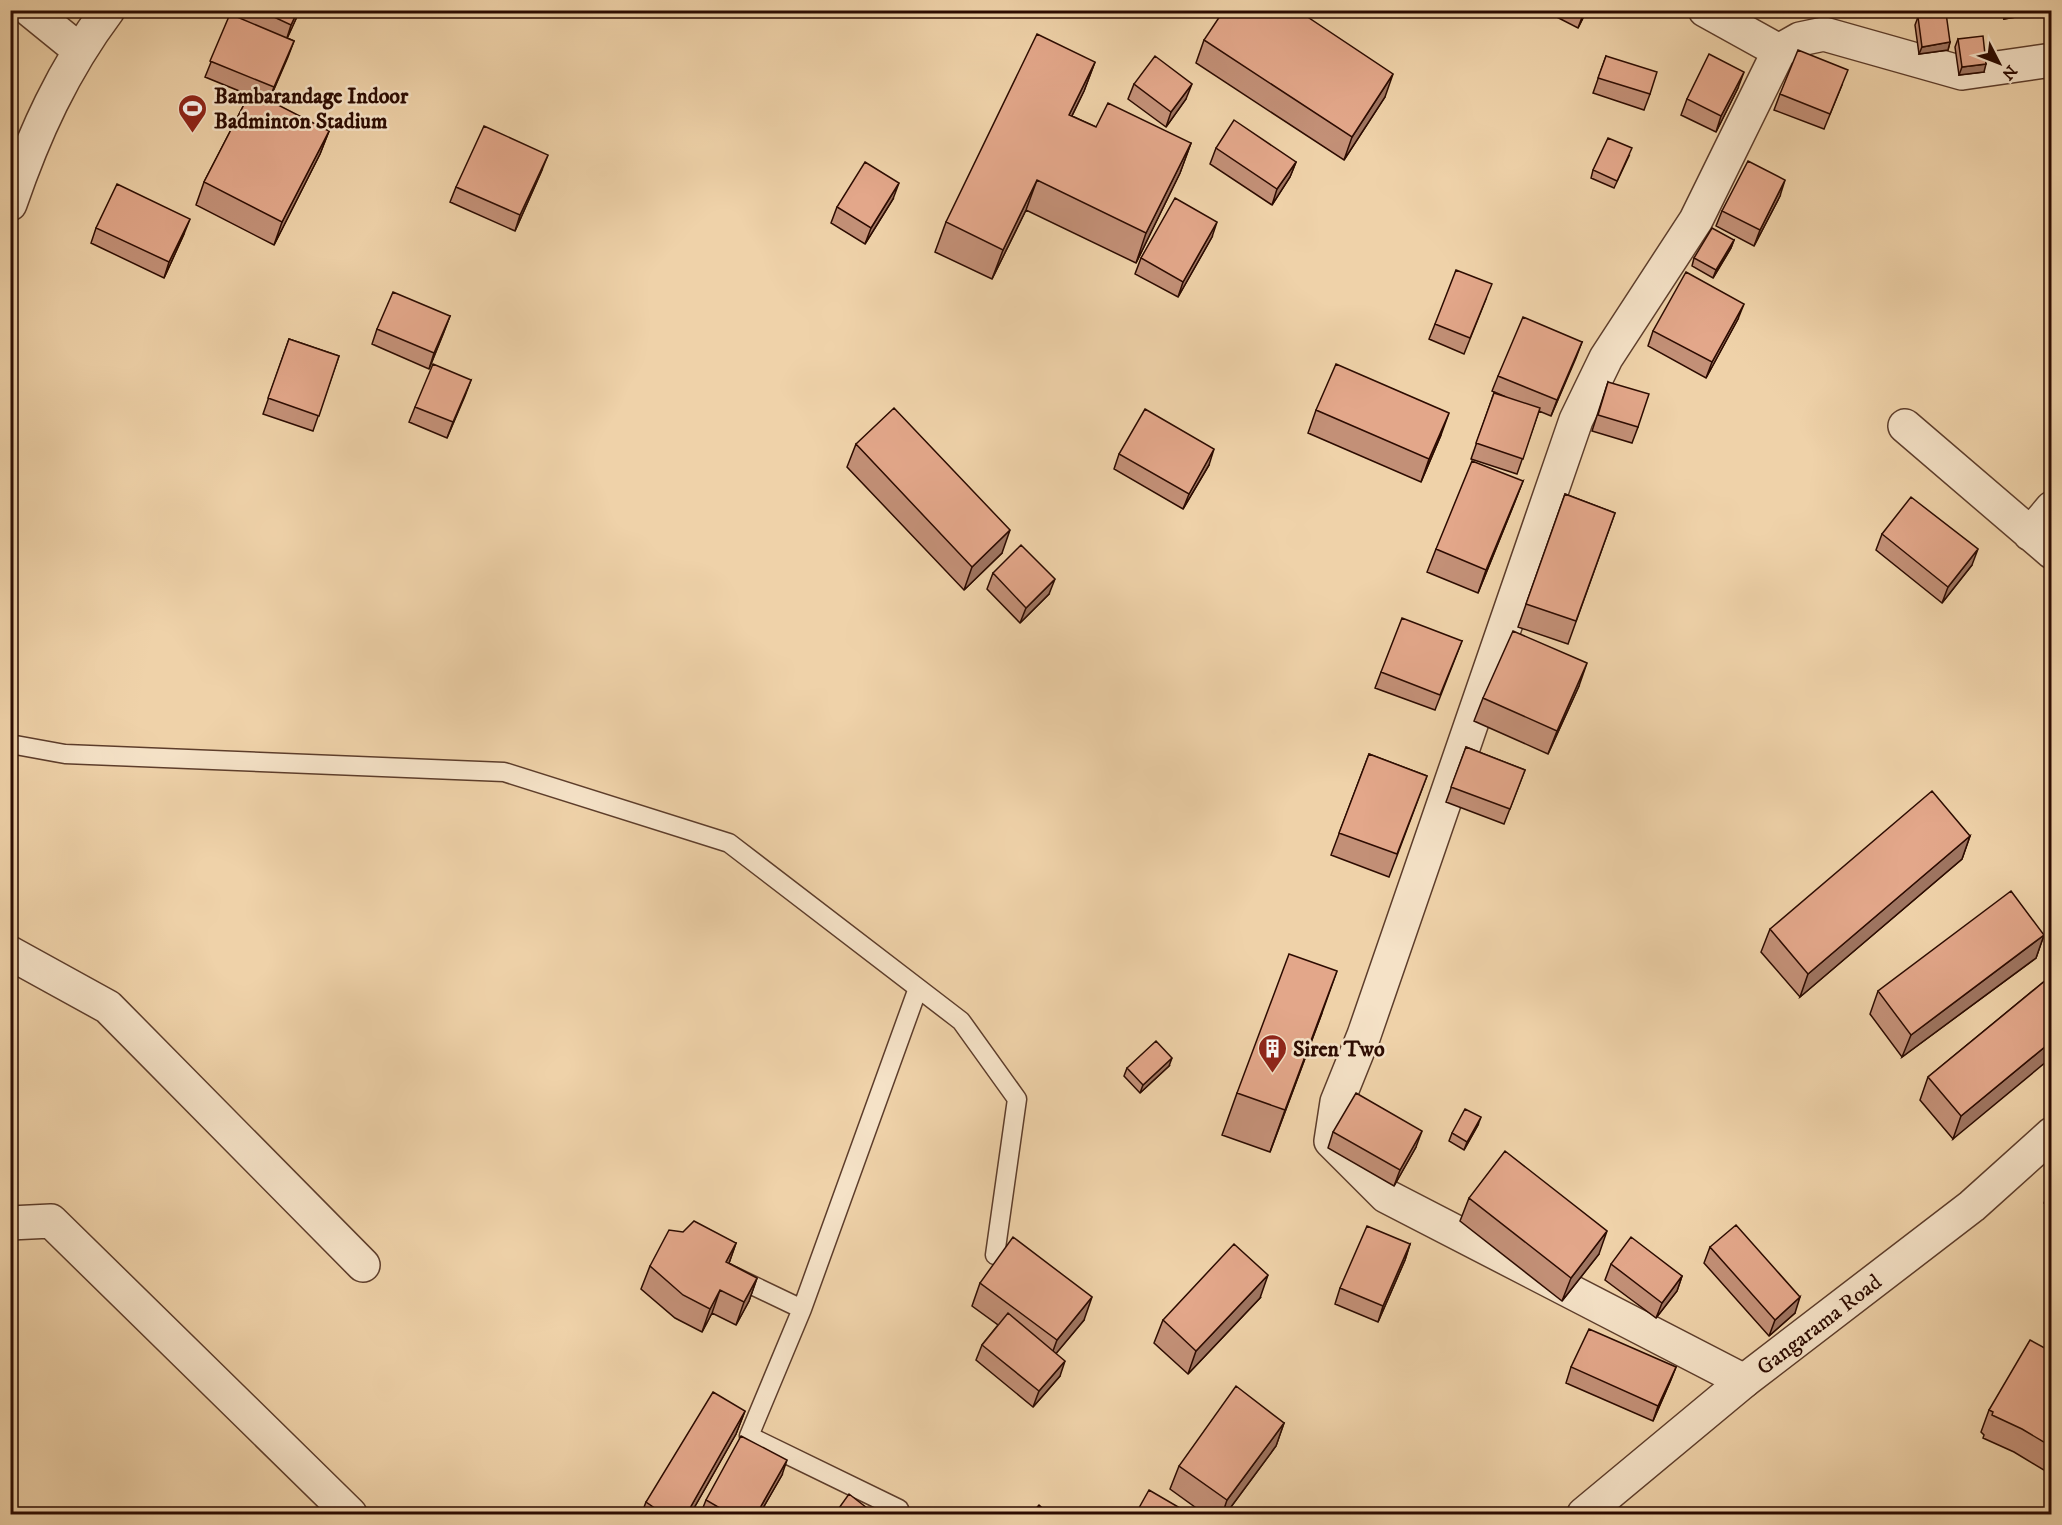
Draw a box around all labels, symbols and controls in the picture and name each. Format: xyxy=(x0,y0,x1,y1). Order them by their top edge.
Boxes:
north arrow xyxy=(1969,33,2029,93)
text: N xyxy=(1998,61,2021,84)
place label: Bambarandage Indoor Badminton Stadium xyxy=(214,83,409,135)
sports icon: Bambarandage Indoor Badminton Stadium xyxy=(177,92,209,134)
building icon: Siren Two xyxy=(1256,1032,1288,1074)
place label: Siren Two xyxy=(1293,1036,1385,1063)
street label: Gangarama Road xyxy=(1752,1269,1887,1381)

